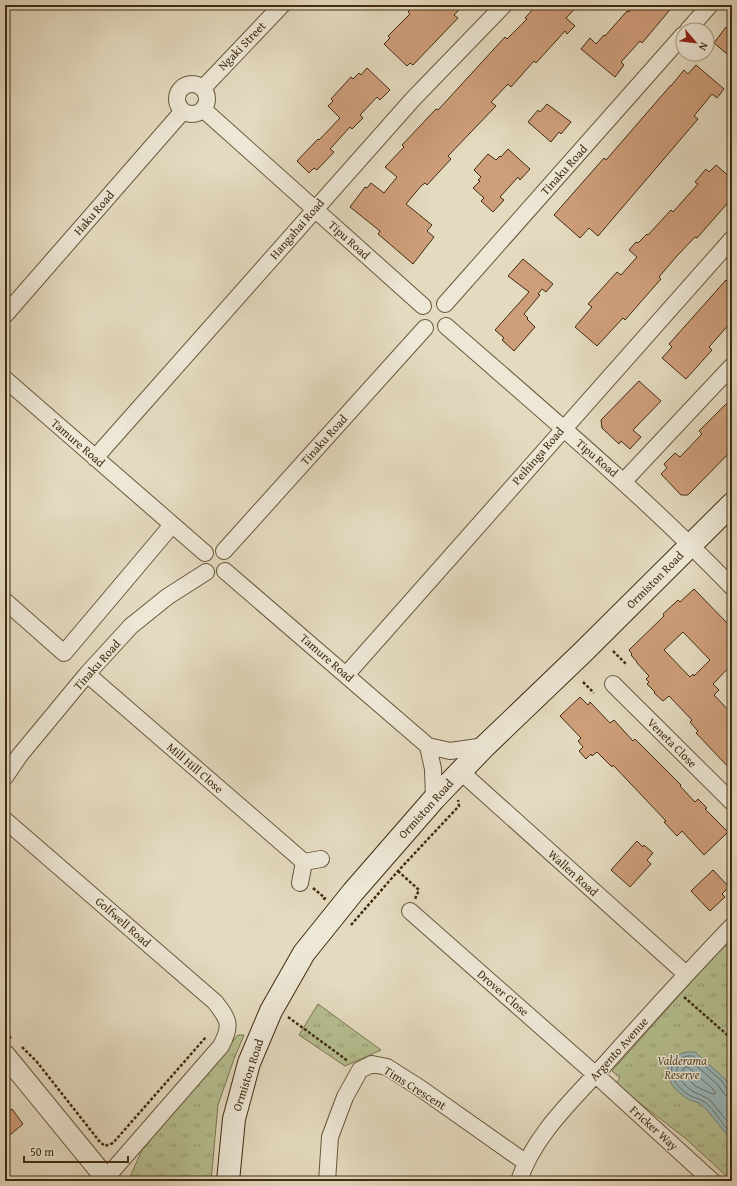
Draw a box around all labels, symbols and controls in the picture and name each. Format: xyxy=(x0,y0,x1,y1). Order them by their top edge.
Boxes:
street label: Ngaki Street xyxy=(214,17,270,74)
north arrow xyxy=(675,22,715,62)
text: N xyxy=(695,40,713,54)
street label: Tinaku Road xyxy=(536,140,591,199)
street label: Haku Road xyxy=(69,186,118,239)
street label: Hangahai Road xyxy=(265,194,328,263)
street label: Tipu Road xyxy=(325,216,374,263)
street label: Tinaku Road xyxy=(296,410,351,469)
street label: Tamure Road xyxy=(48,414,109,471)
street label: Peihinga Road xyxy=(508,423,568,488)
street label: Tipu Road xyxy=(573,435,623,481)
street label: Ormiston Road xyxy=(622,547,688,612)
street label: Tamure Road xyxy=(297,629,358,686)
street label: Tinaku Road xyxy=(69,635,124,694)
street label: Veneta Close xyxy=(644,714,701,772)
street label: Mill Hill Close xyxy=(163,738,227,797)
street label: Ormiston Road xyxy=(394,775,457,842)
street label: Wallen Road xyxy=(545,845,603,900)
street label: Golfwell Road xyxy=(92,893,155,951)
street label: Drover Close xyxy=(474,965,533,1020)
street label: Argento Avenue xyxy=(585,1013,652,1084)
street label: Ormiston Road xyxy=(228,1036,267,1113)
park label: Valderama Reserve xyxy=(657,1052,707,1083)
street label: Tims Crescent xyxy=(381,1062,450,1114)
street label: Fricker Way xyxy=(626,1101,682,1154)
scale bar xyxy=(24,1138,128,1164)
text: 50 m xyxy=(30,1143,54,1160)

